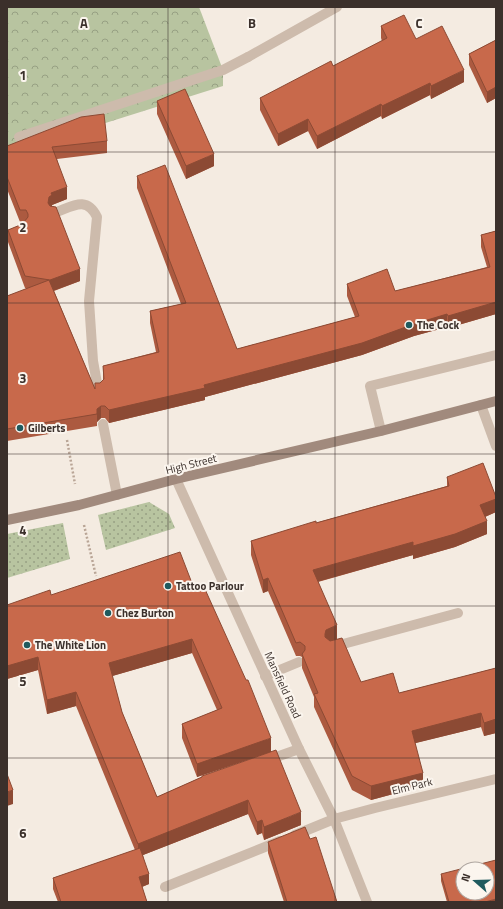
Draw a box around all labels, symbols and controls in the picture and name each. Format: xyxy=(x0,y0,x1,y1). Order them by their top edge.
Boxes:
text: A xyxy=(80,13,88,33)
text: B xyxy=(248,13,256,33)
text: C xyxy=(415,13,423,33)
text: 1 xyxy=(19,65,27,85)
text: 2 xyxy=(19,217,27,237)
place label: The Cock xyxy=(417,317,460,333)
marker: The Cock xyxy=(404,320,414,330)
text: 3 xyxy=(19,368,27,388)
place label: Gilberts xyxy=(28,420,65,436)
marker: Gilberts xyxy=(15,423,25,433)
street label: High Street xyxy=(164,450,218,478)
text: 4 xyxy=(19,520,27,540)
place label: Tattoo Parlour xyxy=(176,578,244,594)
marker: Tattoo Parlour xyxy=(163,581,173,591)
place label: Chez Burton xyxy=(116,605,174,621)
marker: Chez Burton xyxy=(103,608,113,618)
place label: The White Lion xyxy=(35,637,106,653)
marker: The White Lion xyxy=(22,640,32,650)
street label: Mansfield Road xyxy=(261,649,306,721)
text: 5 xyxy=(19,671,27,691)
street label: Elm Park xyxy=(390,773,435,799)
text: 6 xyxy=(19,823,27,843)
north arrow xyxy=(455,861,495,901)
text: N xyxy=(457,871,474,884)

